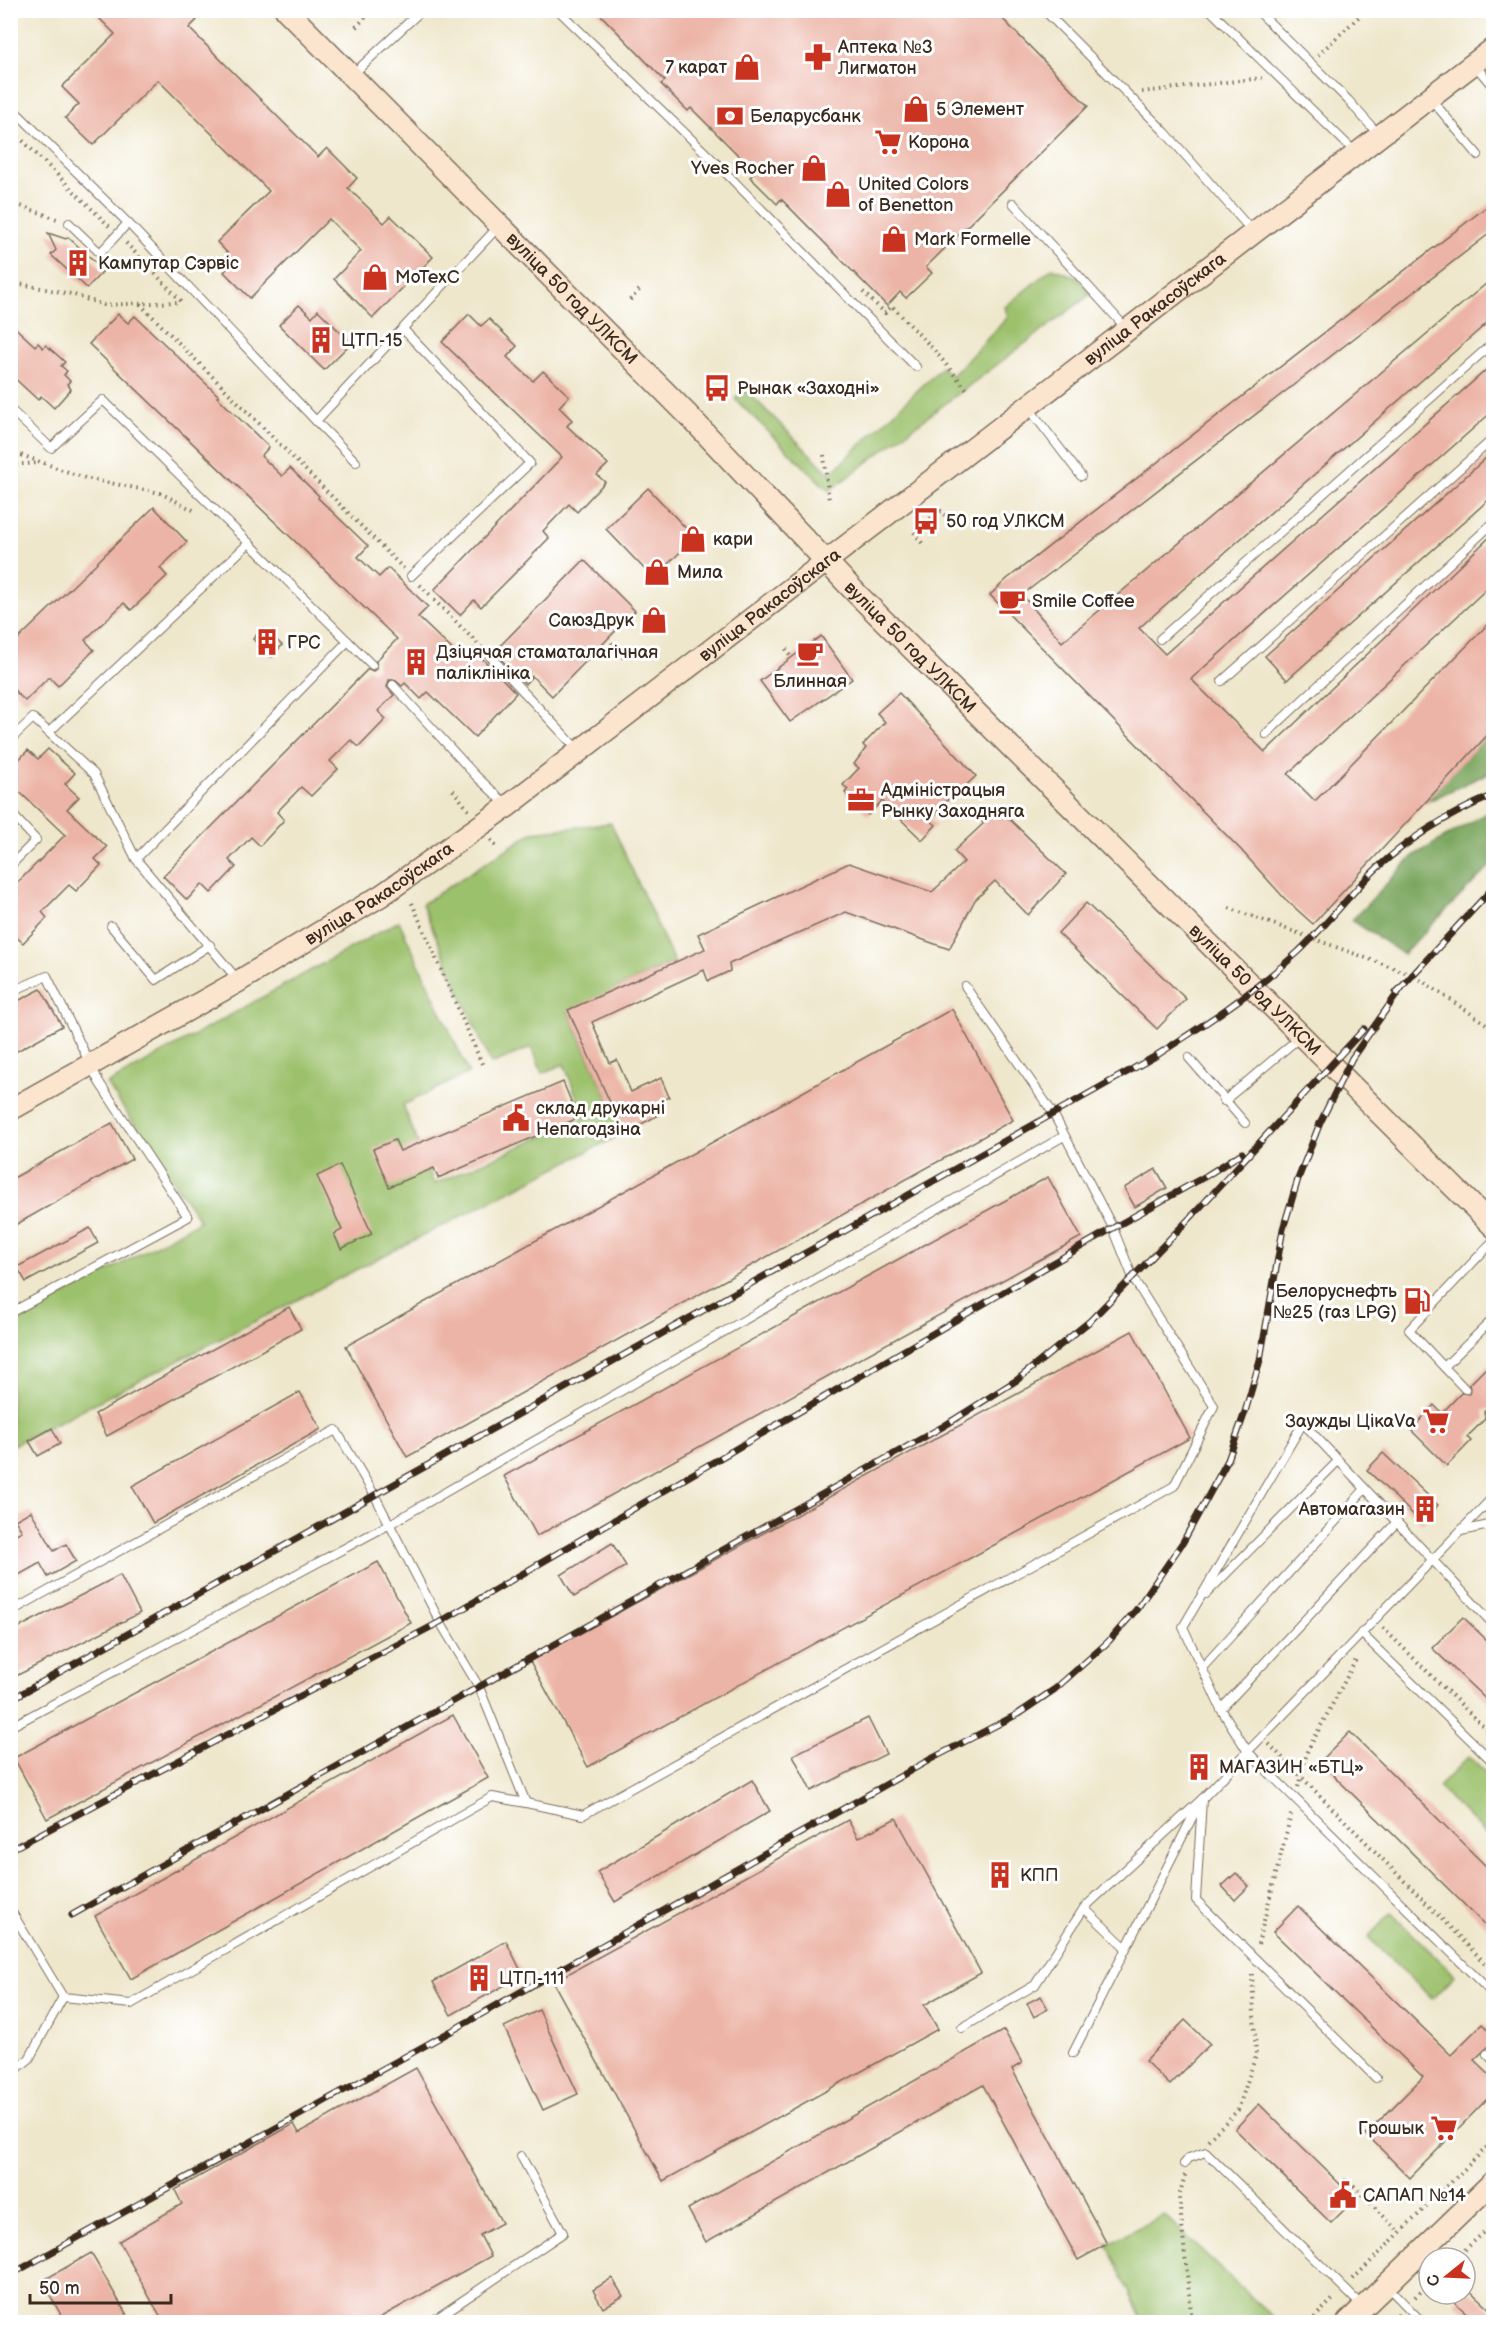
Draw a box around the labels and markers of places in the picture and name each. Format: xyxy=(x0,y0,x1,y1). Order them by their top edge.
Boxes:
place label: Аптека №3 Лигматон xyxy=(837,37,933,79)
pharmacy icon: Аптека №3 Лигматон xyxy=(803,42,833,72)
shop icon: 7 карат xyxy=(732,52,762,82)
place label: 7 карат xyxy=(665,57,728,78)
shop icon: 5 Элемент xyxy=(901,94,931,124)
place label: 5 Элемент xyxy=(936,99,1025,120)
bank icon: Беларусбанк xyxy=(715,101,745,131)
place label: Беларусбанк xyxy=(750,106,861,127)
supermarket icon: Корона xyxy=(873,127,903,157)
place label: Корона xyxy=(908,132,970,153)
shop icon: Yves Rocher xyxy=(799,153,829,183)
place label: Yves Rocher xyxy=(690,158,794,179)
place label: United Colors of Benetton xyxy=(858,174,969,216)
shop icon: United Colors of Benetton xyxy=(823,179,853,209)
shop icon: Mark Formelle xyxy=(879,224,909,254)
place label: Mark Formelle xyxy=(914,229,1031,250)
building icon: Кампутар Сэрвіс xyxy=(63,248,93,278)
place label: Кампутар Сэрвіс xyxy=(98,253,239,274)
shop icon: MoTexC xyxy=(360,262,390,292)
place label: MoTexC xyxy=(395,267,460,288)
building icon: ЦТП-15 xyxy=(306,325,336,355)
place label: ЦТП-15 xyxy=(341,330,403,351)
bus stop icon: Рынак «Заходні» xyxy=(702,373,732,403)
place label: Рынак «Заходні» xyxy=(737,378,880,399)
bus stop icon: 50 год УЛКСМ xyxy=(911,506,941,536)
place label: 50 год УЛКСМ xyxy=(946,511,1065,532)
shop icon: кари xyxy=(678,524,708,554)
place label: кари xyxy=(713,529,753,550)
shop icon: Мила xyxy=(642,557,672,587)
place label: Мила xyxy=(677,562,723,583)
cafe icon: Smile Coffee xyxy=(997,586,1027,616)
place label: Smile Coffee xyxy=(1032,591,1135,612)
shop icon: СаюзДрук xyxy=(639,605,669,635)
place label: СаюзДрук xyxy=(549,610,634,631)
building icon: ГРС xyxy=(252,627,282,657)
place label: ГРС xyxy=(287,632,321,653)
cafe icon: Блинная xyxy=(795,638,825,668)
place label: Дзіцячая стаматалагічная паліклініка xyxy=(436,642,658,684)
building icon: Дзіцячая стаматалагічная паліклініка xyxy=(401,647,431,677)
place label: Блинная xyxy=(773,671,847,692)
place label: Адміністрацыя Рынку Заходняга xyxy=(880,780,1025,822)
office icon: Адміністрацыя Рынку Заходняга xyxy=(846,785,876,815)
place label: склад друкарні Непагодзіна xyxy=(536,1098,665,1140)
public building icon: склад друкарні Непагодзіна xyxy=(501,1103,531,1133)
place label: Белоруснефть №25 (газ LPG) xyxy=(1273,1281,1397,1323)
fuel station icon: Белоруснефть №25 (газ LPG) xyxy=(1402,1286,1432,1316)
supermarket icon: Заужды ЦікаVа xyxy=(1421,1406,1451,1436)
place label: Заужды ЦікаVа xyxy=(1285,1411,1416,1432)
building icon: Автомагазин xyxy=(1410,1494,1440,1524)
place label: Автомагазин xyxy=(1298,1499,1405,1520)
building icon: МАГАЗИН «БТЦ» xyxy=(1184,1752,1214,1782)
place label: МАГАЗИН «БТЦ» xyxy=(1219,1757,1364,1778)
building icon: КПП xyxy=(985,1860,1015,1890)
place label: КПП xyxy=(1020,1865,1059,1886)
building icon: ЦТП-111 xyxy=(464,1963,494,1993)
place label: ЦТП-111 xyxy=(499,1968,564,1989)
supermarket icon: Грошык xyxy=(1429,2113,1459,2143)
place label: Грошык xyxy=(1358,2118,1424,2139)
public building icon: САПАП №14 xyxy=(1328,2180,1358,2210)
place label: САПАП №14 xyxy=(1363,2185,1466,2206)

